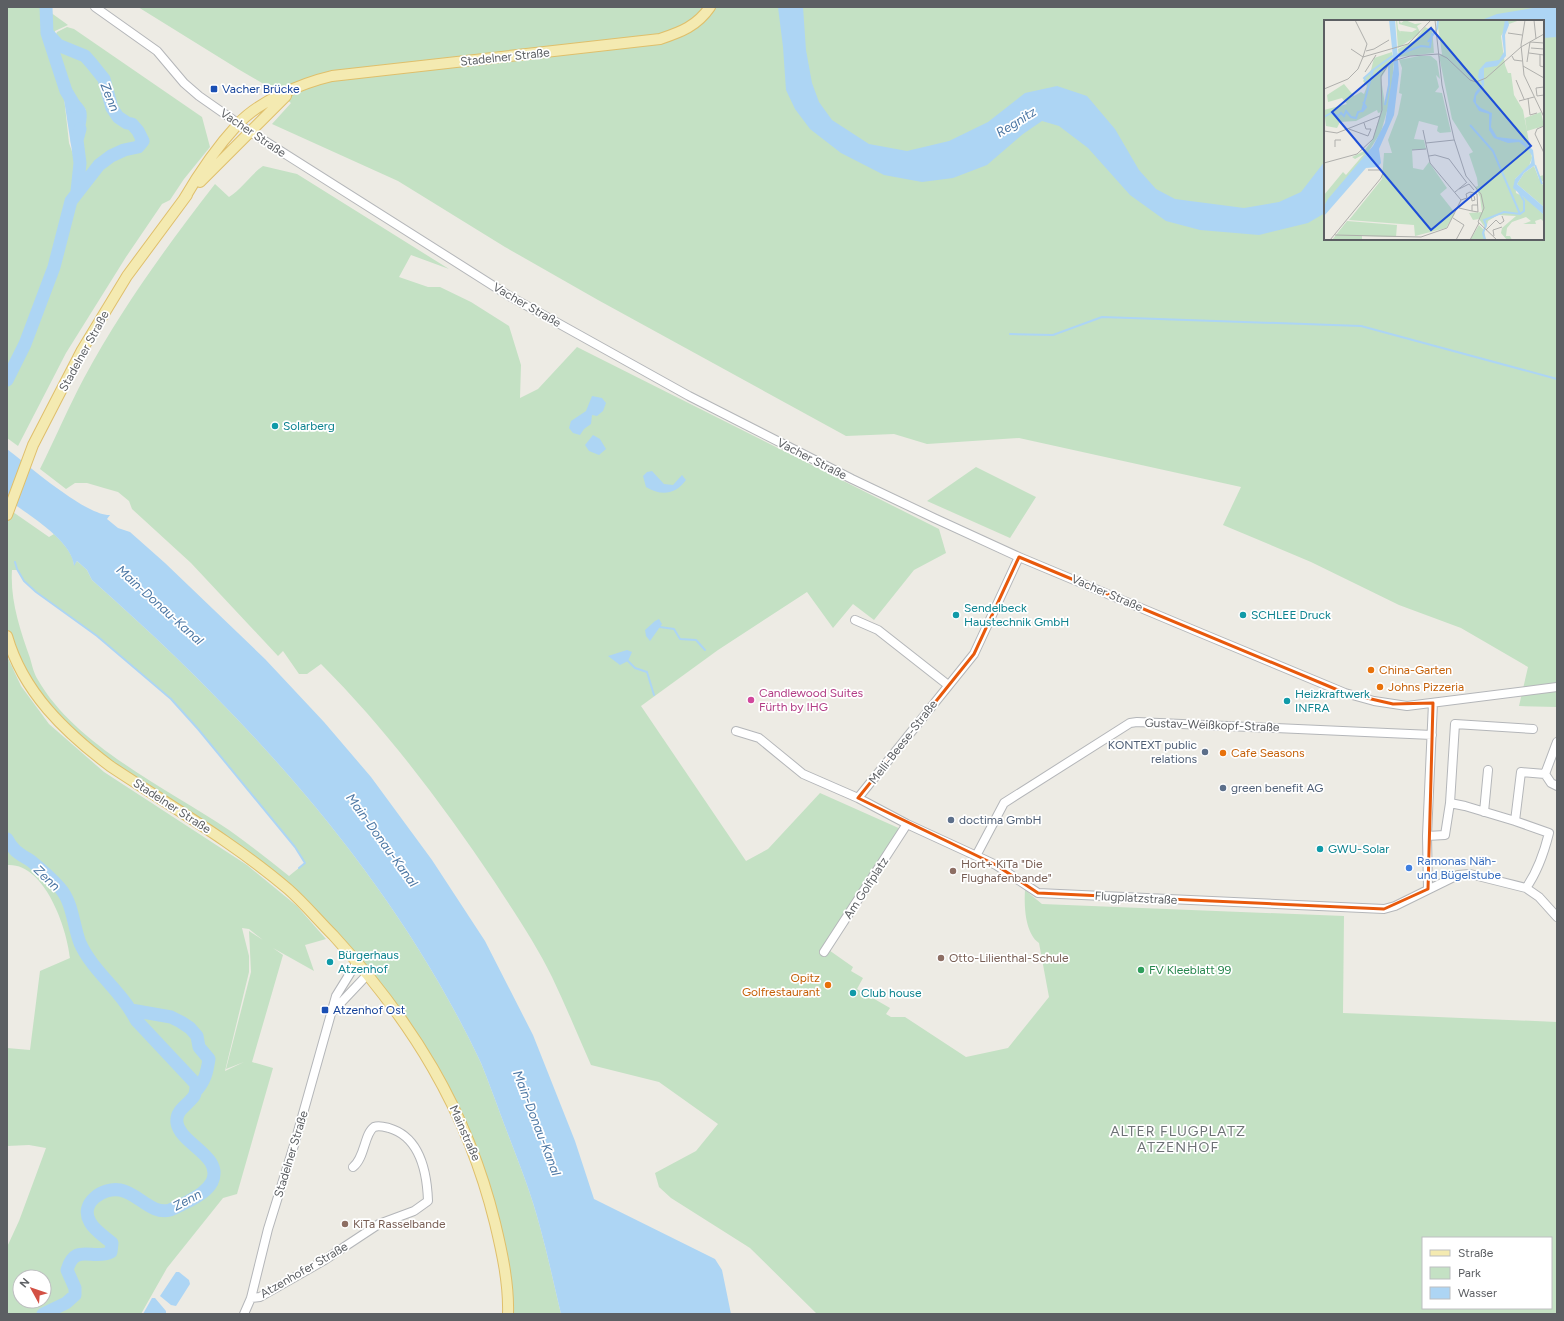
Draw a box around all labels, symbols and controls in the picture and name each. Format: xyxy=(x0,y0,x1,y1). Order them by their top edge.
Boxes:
inset map xyxy=(1324,20,1544,240)
street label: Stadelner Straße xyxy=(460,45,551,69)
water label: Zenn xyxy=(97,80,123,114)
place label: Vacher Brücke xyxy=(222,82,300,96)
marker: Vacher Brücke xyxy=(209,84,219,94)
water label: Regnitz xyxy=(993,104,1039,140)
street label: Vacher Straße xyxy=(218,106,289,160)
street label: Vacher Straße xyxy=(491,280,564,330)
street label: Stadelner Straße xyxy=(56,308,112,394)
place label: Solarberg xyxy=(283,419,335,433)
marker: Solarberg xyxy=(270,421,280,431)
street label: Vacher Straße xyxy=(775,435,849,483)
water label: Main-Donau-Kanal xyxy=(114,562,207,648)
street label: Vacher Straße xyxy=(1069,572,1145,614)
place label: Sendelbeck Haustechnik GmbH xyxy=(964,601,1069,629)
place label: SCHLEE Druck xyxy=(1251,608,1331,622)
marker: Sendelbeck Haustechnik GmbH xyxy=(951,610,961,620)
marker: SCHLEE Druck xyxy=(1238,610,1248,620)
place label: China-Garten xyxy=(1379,663,1452,677)
marker: China-Garten xyxy=(1366,665,1376,675)
place label: Johns Pizzeria xyxy=(1388,680,1464,694)
marker: Johns Pizzeria xyxy=(1375,682,1385,692)
place label: Candlewood Suites Fürth by IHG xyxy=(759,686,864,714)
place label: Heizkraftwerk INFRA xyxy=(1295,687,1370,715)
marker: Candlewood Suites Fürth by IHG xyxy=(746,695,756,705)
marker: Heizkraftwerk INFRA xyxy=(1282,696,1292,706)
street label: Melli-Beese-Straße xyxy=(866,697,940,787)
street label: Gustav-Weißkopf-Straße xyxy=(1144,716,1280,734)
place label: KONTEXT public relations xyxy=(1108,738,1198,766)
place label: Cafe Seasons xyxy=(1231,746,1305,760)
marker: KONTEXT public relations xyxy=(1200,747,1210,757)
marker: Cafe Seasons xyxy=(1218,748,1228,758)
street label: Stadelner Straße xyxy=(130,776,214,837)
place label: green benefit AG xyxy=(1231,781,1323,795)
marker: green benefit AG xyxy=(1218,783,1228,793)
water label: Main-Donau-Kanal xyxy=(343,790,421,890)
place label: doctima GmbH xyxy=(959,813,1041,827)
marker: doctima GmbH xyxy=(946,815,956,825)
place label: GWU-Solar xyxy=(1328,842,1389,856)
marker: GWU-Solar xyxy=(1315,844,1325,854)
street label: Am Golfplatz xyxy=(841,854,891,921)
place label: Ramonas Näh- und Bügelstube xyxy=(1417,854,1502,882)
place label: Hort+ KiTa "Die Flughafenbande" xyxy=(961,857,1052,885)
water label: Zenn xyxy=(31,862,63,894)
marker: Ramonas Näh- und Bügelstube xyxy=(1404,863,1414,873)
marker: Hort+ KiTa "Die Flughafenbande" xyxy=(948,866,958,876)
street label: Flugplatzstraße xyxy=(1094,889,1178,907)
place label: Bürgerhaus Atzenhof xyxy=(338,948,399,976)
place label: Otto-Lilienthal-Schule xyxy=(949,951,1069,965)
marker: Otto-Lilienthal-Schule xyxy=(936,953,946,963)
marker: Bürgerhaus Atzenhof xyxy=(325,957,335,967)
place label: FV Kleeblatt 99 xyxy=(1149,963,1231,977)
marker: FV Kleeblatt 99 xyxy=(1136,965,1146,975)
place label: Opitz Golfrestaurant xyxy=(742,971,820,999)
marker: Opitz Golfrestaurant xyxy=(823,980,833,990)
place label: Club house xyxy=(861,986,922,1000)
marker: Club house xyxy=(848,988,858,998)
place label: Atzenhof Ost xyxy=(333,1003,406,1017)
marker: Atzenhof Ost xyxy=(320,1005,330,1015)
water label: Main-Donau-Kanal xyxy=(510,1068,564,1178)
street label: Mainstraße xyxy=(447,1103,484,1163)
street label: Stadelner Straße xyxy=(271,1109,311,1199)
district label: ALTER FLUGPLATZ ATZENHOF xyxy=(1110,1123,1246,1156)
water label: Zenn xyxy=(170,1186,204,1214)
place label: KiTa Rasselbande xyxy=(353,1217,446,1231)
marker: KiTa Rasselbande xyxy=(340,1219,350,1229)
legend xyxy=(1422,1237,1552,1309)
street label: Atzenhofer Straße xyxy=(258,1239,351,1301)
text: Straße xyxy=(1458,1246,1494,1260)
text: Park xyxy=(1458,1266,1481,1280)
north arrow xyxy=(12,1269,52,1309)
text: N xyxy=(17,1275,32,1290)
text: Wasser xyxy=(1458,1286,1497,1300)

